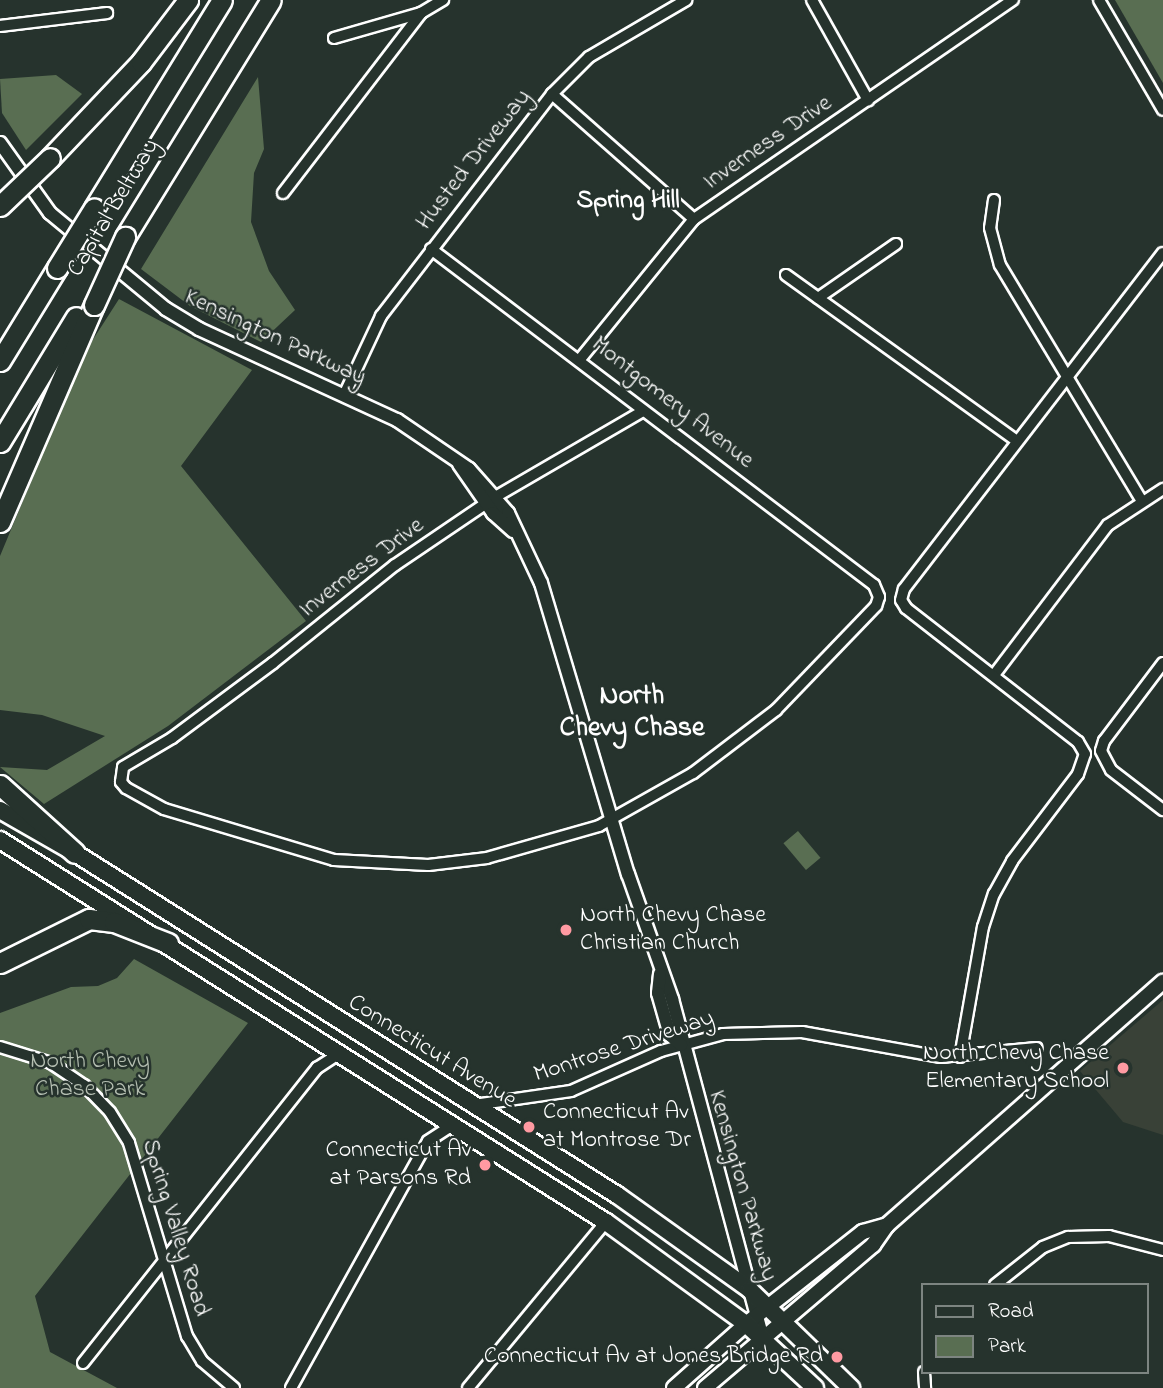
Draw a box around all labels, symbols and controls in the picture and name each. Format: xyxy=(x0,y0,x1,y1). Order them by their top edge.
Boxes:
street label: Husted Driveway xyxy=(410,84,538,236)
street label: Inverness Drive xyxy=(698,89,838,197)
street label: Capital Beltway xyxy=(62,134,166,282)
district label: Spring Hill xyxy=(576,186,680,218)
street label: Kensington Parkway xyxy=(180,283,370,393)
street label: Montgomery Avenue xyxy=(585,331,759,475)
street label: Inverness Drive xyxy=(294,512,430,624)
district label: North Chevy Chase xyxy=(559,680,705,746)
place label: North Chevy Chase Christian Church xyxy=(580,902,766,958)
marker: North Chevy Chase Christian Church xyxy=(558,922,574,938)
street label: Connecticut Avenue xyxy=(342,989,522,1115)
street label: Montrose Driveway xyxy=(530,1004,718,1090)
place label: North Chevy Chase Elementary School xyxy=(923,1040,1109,1096)
park label: North Chevy Chase Park xyxy=(30,1048,150,1104)
marker: North Chevy Chase Elementary School xyxy=(1115,1060,1131,1076)
street label: Kensington Parkway xyxy=(701,1087,783,1285)
place label: Connecticut Av at Montrose Dr xyxy=(543,1099,691,1155)
marker: Connecticut Av at Montrose Dr xyxy=(521,1119,537,1135)
street label: Spring Valley Road xyxy=(134,1136,216,1320)
place label: Connecticut Av at Parsons Rd xyxy=(325,1137,471,1193)
marker: Connecticut Av at Parsons Rd xyxy=(477,1157,493,1173)
legend xyxy=(922,1283,1149,1374)
text: Road xyxy=(988,1297,1034,1327)
text: Park xyxy=(988,1332,1026,1362)
place label: Connecticut Av at Jones Bridge Rd xyxy=(484,1343,823,1371)
marker: Connecticut Av at Jones Bridge Rd xyxy=(829,1349,845,1365)

